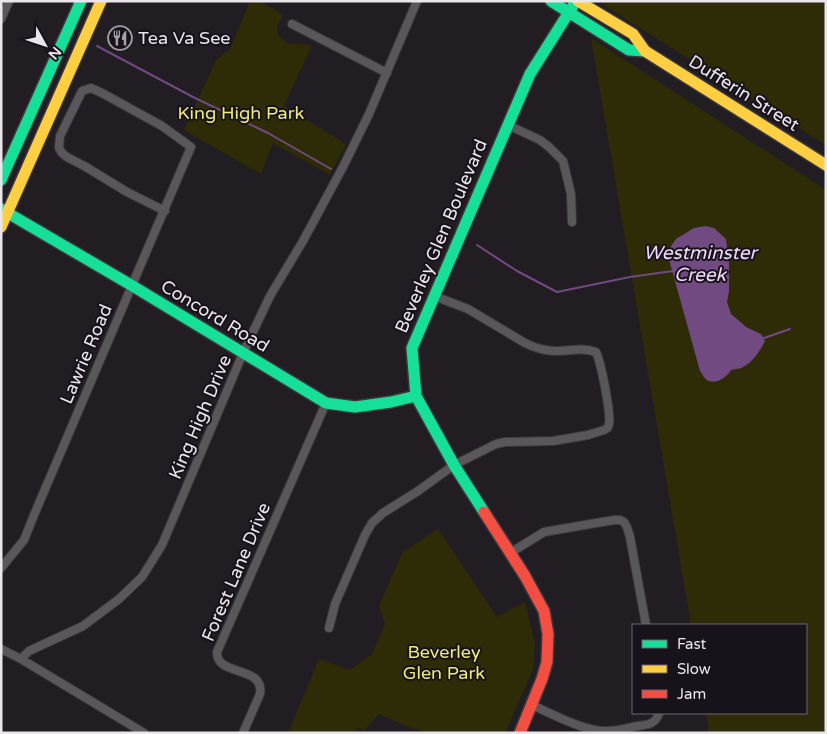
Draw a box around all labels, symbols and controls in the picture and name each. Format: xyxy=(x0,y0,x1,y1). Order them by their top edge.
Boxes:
north arrow xyxy=(20,20,70,70)
restaurant icon: Tea Va See xyxy=(107,25,133,51)
place label: Tea Va See xyxy=(138,27,231,49)
text: N xyxy=(44,43,65,63)
street label: Dufferin Street xyxy=(685,50,804,136)
park label: King High Park xyxy=(178,102,305,124)
street label: Beverley Glen Boulevard xyxy=(390,136,492,336)
water label: Westminster Creek xyxy=(643,242,759,286)
street label: Concord Road xyxy=(157,275,273,357)
street label: Lawrie Road xyxy=(55,301,117,407)
street label: King High Drive xyxy=(164,352,236,482)
street label: Forest Lane Drive xyxy=(197,499,275,645)
legend xyxy=(632,624,807,714)
text: Fast xyxy=(677,635,707,653)
park label: Beverley Glen Park xyxy=(403,641,485,684)
text: Slow xyxy=(677,660,711,678)
text: Jam xyxy=(677,685,706,703)

